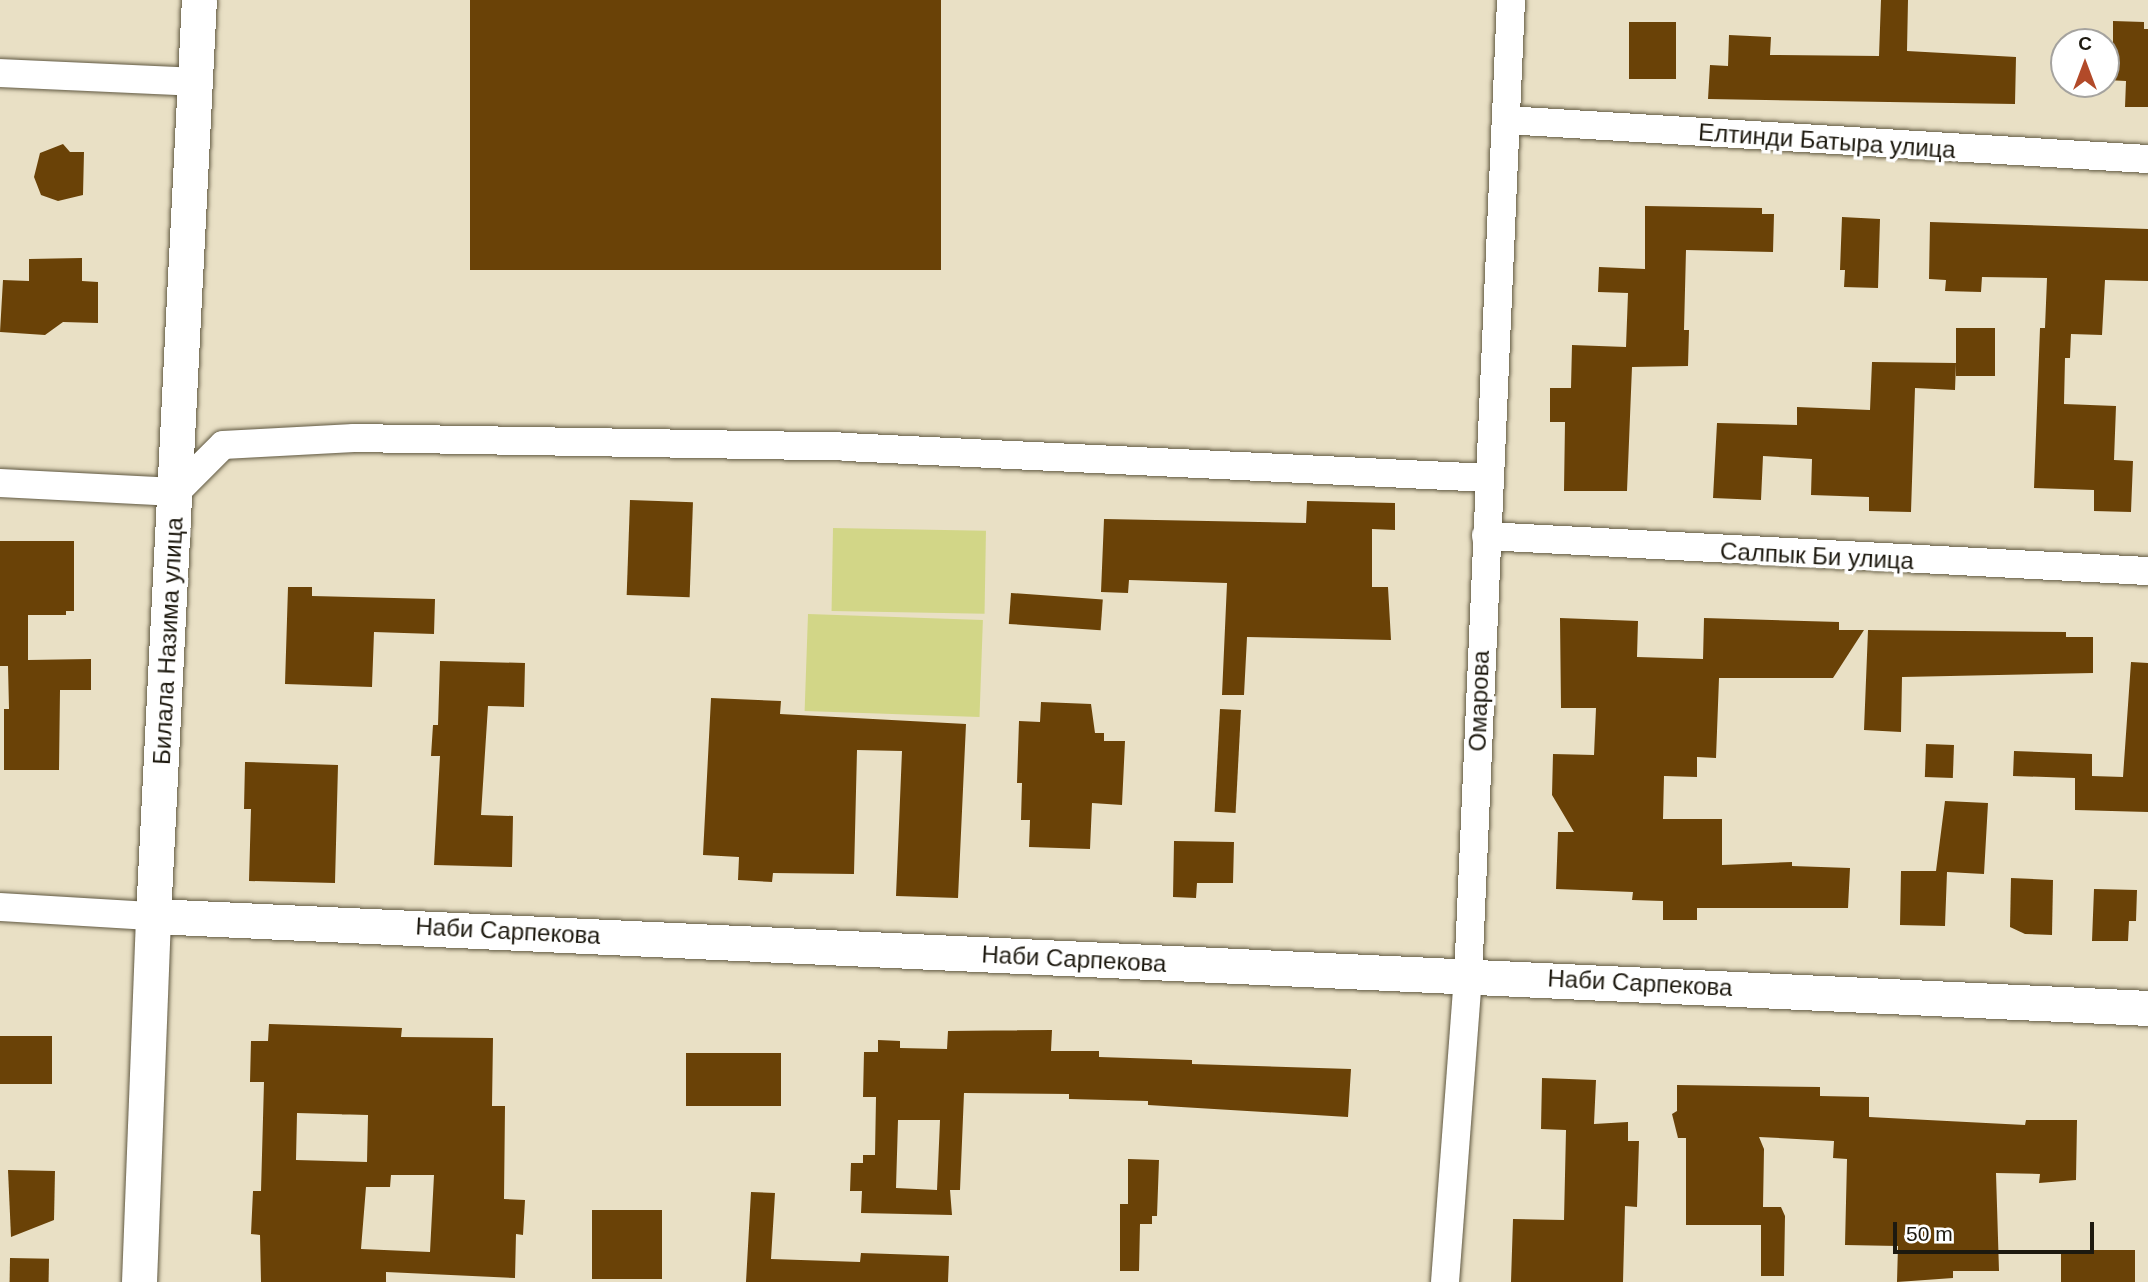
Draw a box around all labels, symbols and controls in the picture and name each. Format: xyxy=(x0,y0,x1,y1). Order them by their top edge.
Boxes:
north arrow xyxy=(2050,28,2120,98)
text: С xyxy=(2078,33,2092,54)
street label: Елтинди Батыра улица xyxy=(1697,118,1957,164)
street label: Билала Назима улица xyxy=(147,516,189,766)
street label: Салпык Би улица xyxy=(1719,537,1915,575)
street label: Омарова xyxy=(1463,650,1495,752)
street label: Наби Сарпекова xyxy=(415,912,601,950)
street label: Наби Сарпекова xyxy=(981,940,1167,978)
street label: Наби Сарпекова xyxy=(1547,964,1733,1002)
scale bar xyxy=(1896,1208,2097,1252)
text: 50 m xyxy=(1906,1222,1953,1245)

